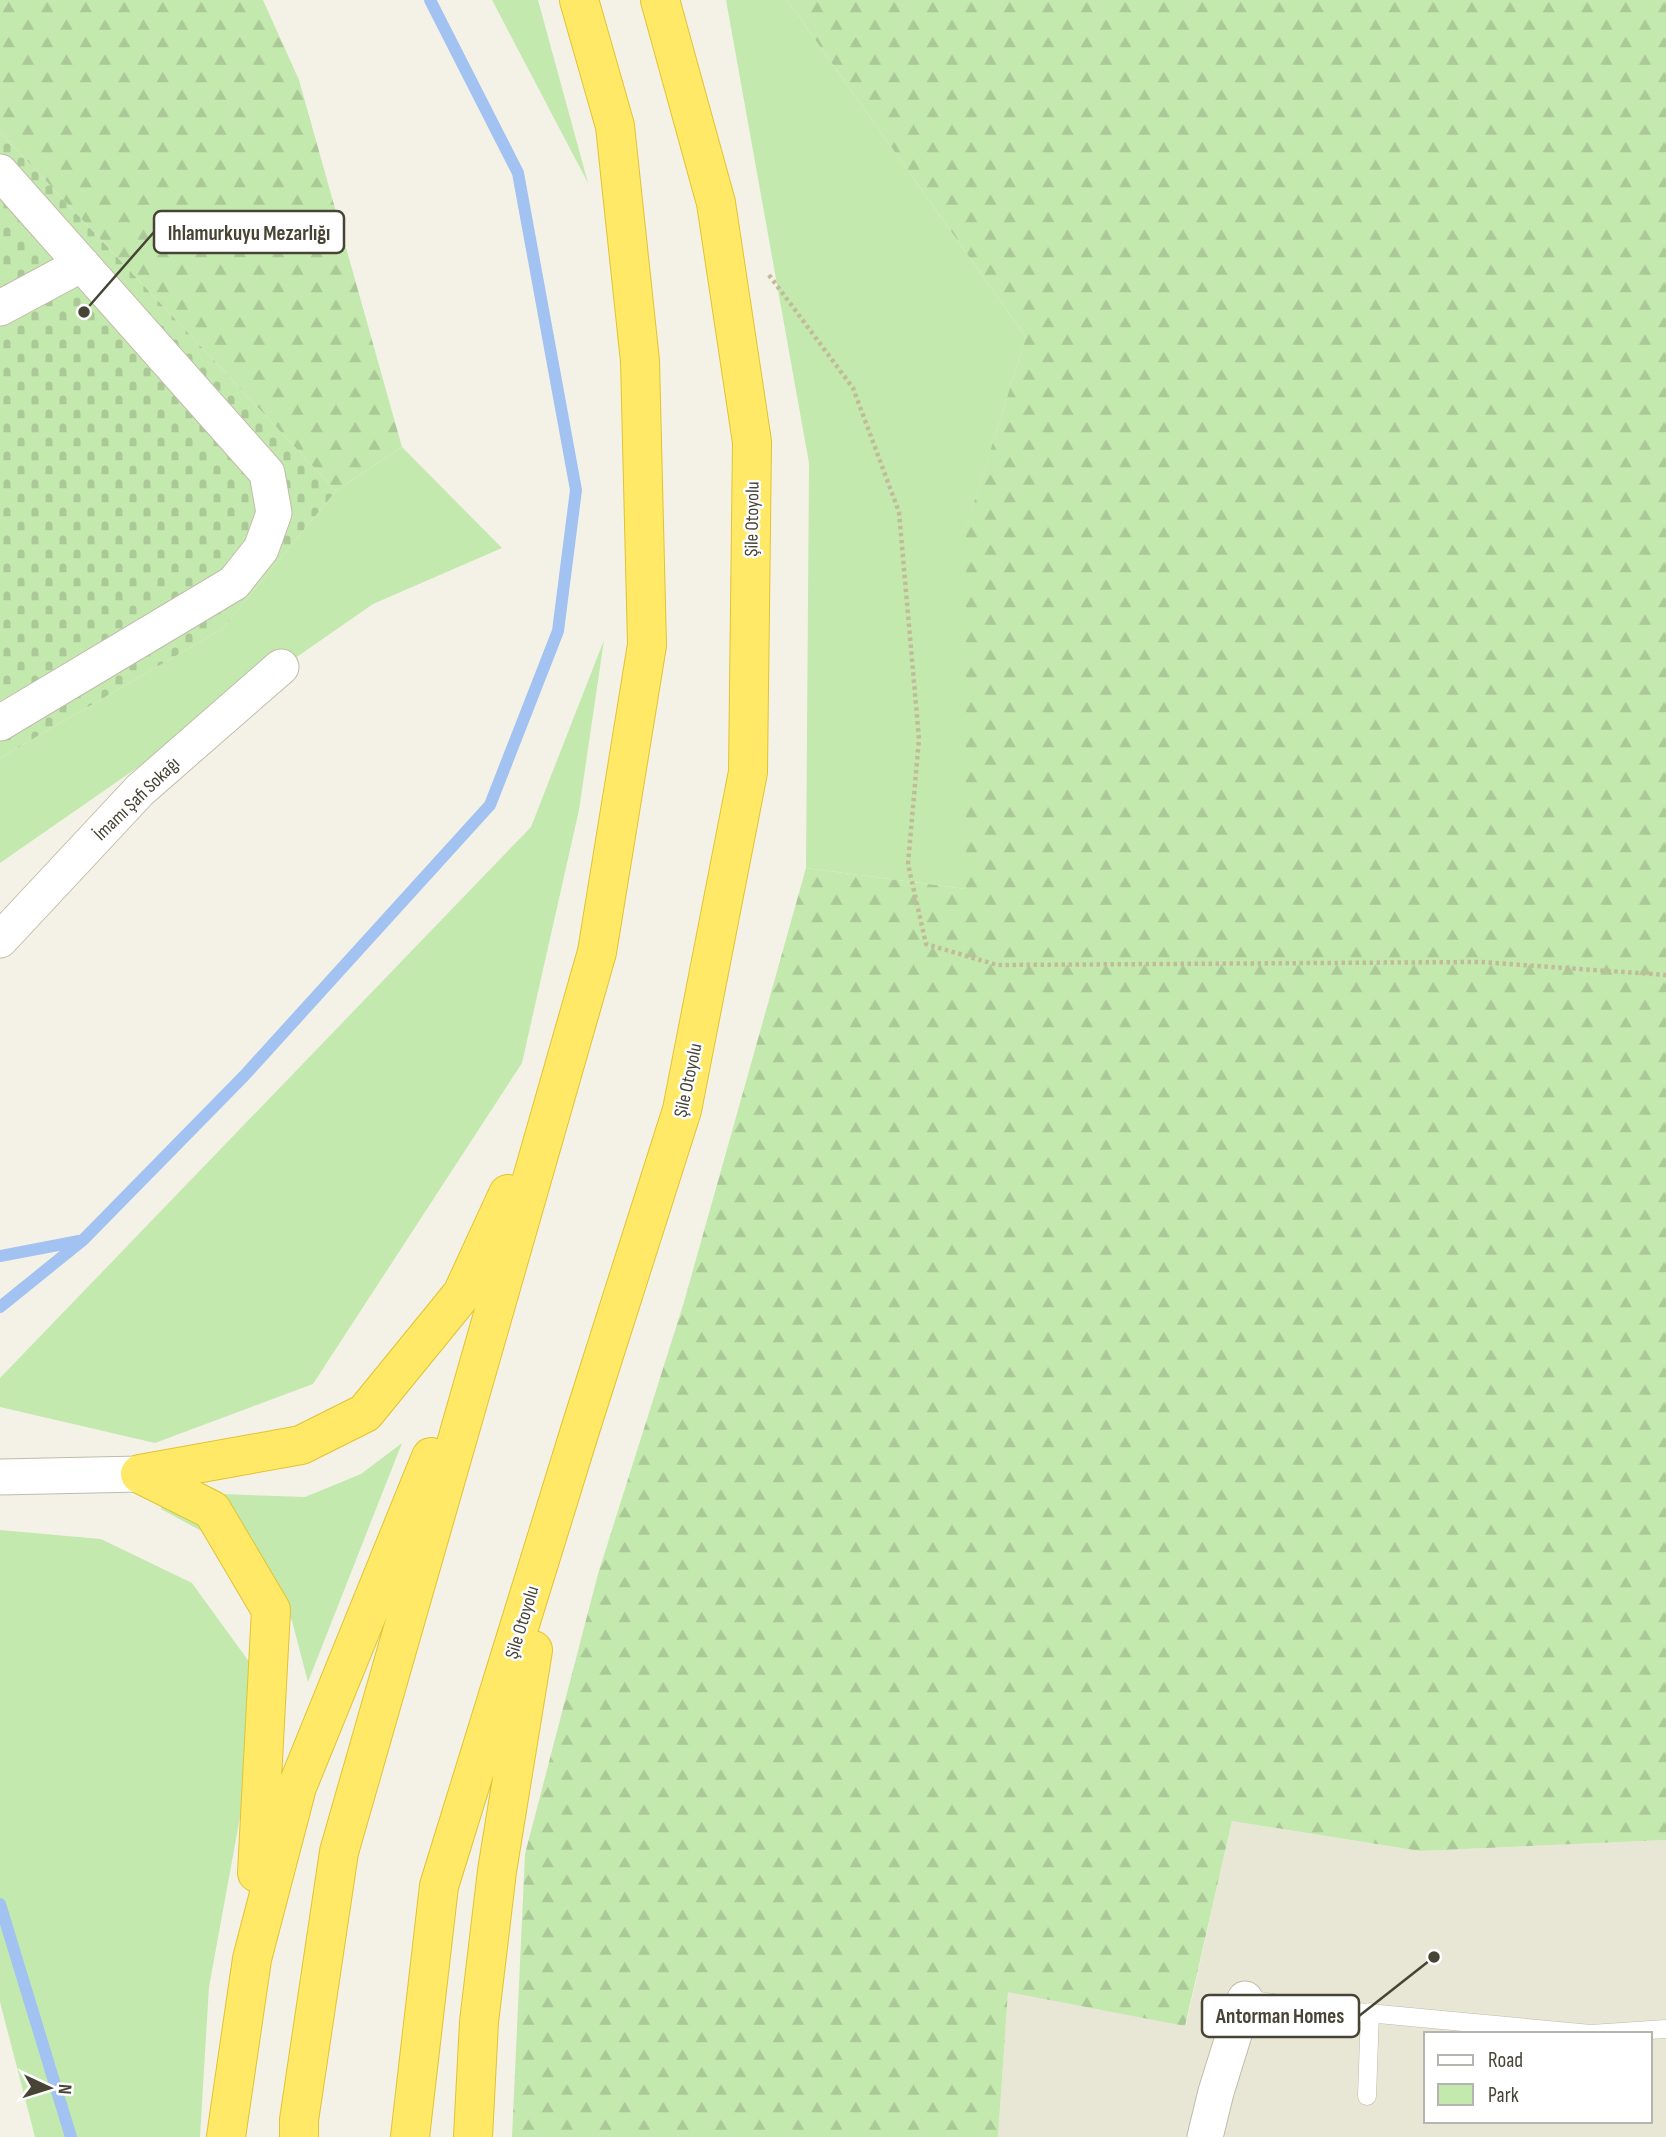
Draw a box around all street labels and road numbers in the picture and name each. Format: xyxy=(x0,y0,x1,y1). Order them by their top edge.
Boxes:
street label: Şile Otoyolu xyxy=(740,481,765,557)
street label: İmamı Şafi Sokağı xyxy=(89,752,185,846)
street label: Şile Otoyolu xyxy=(669,1041,708,1119)
street label: Şile Otoyolu xyxy=(500,1583,544,1662)

